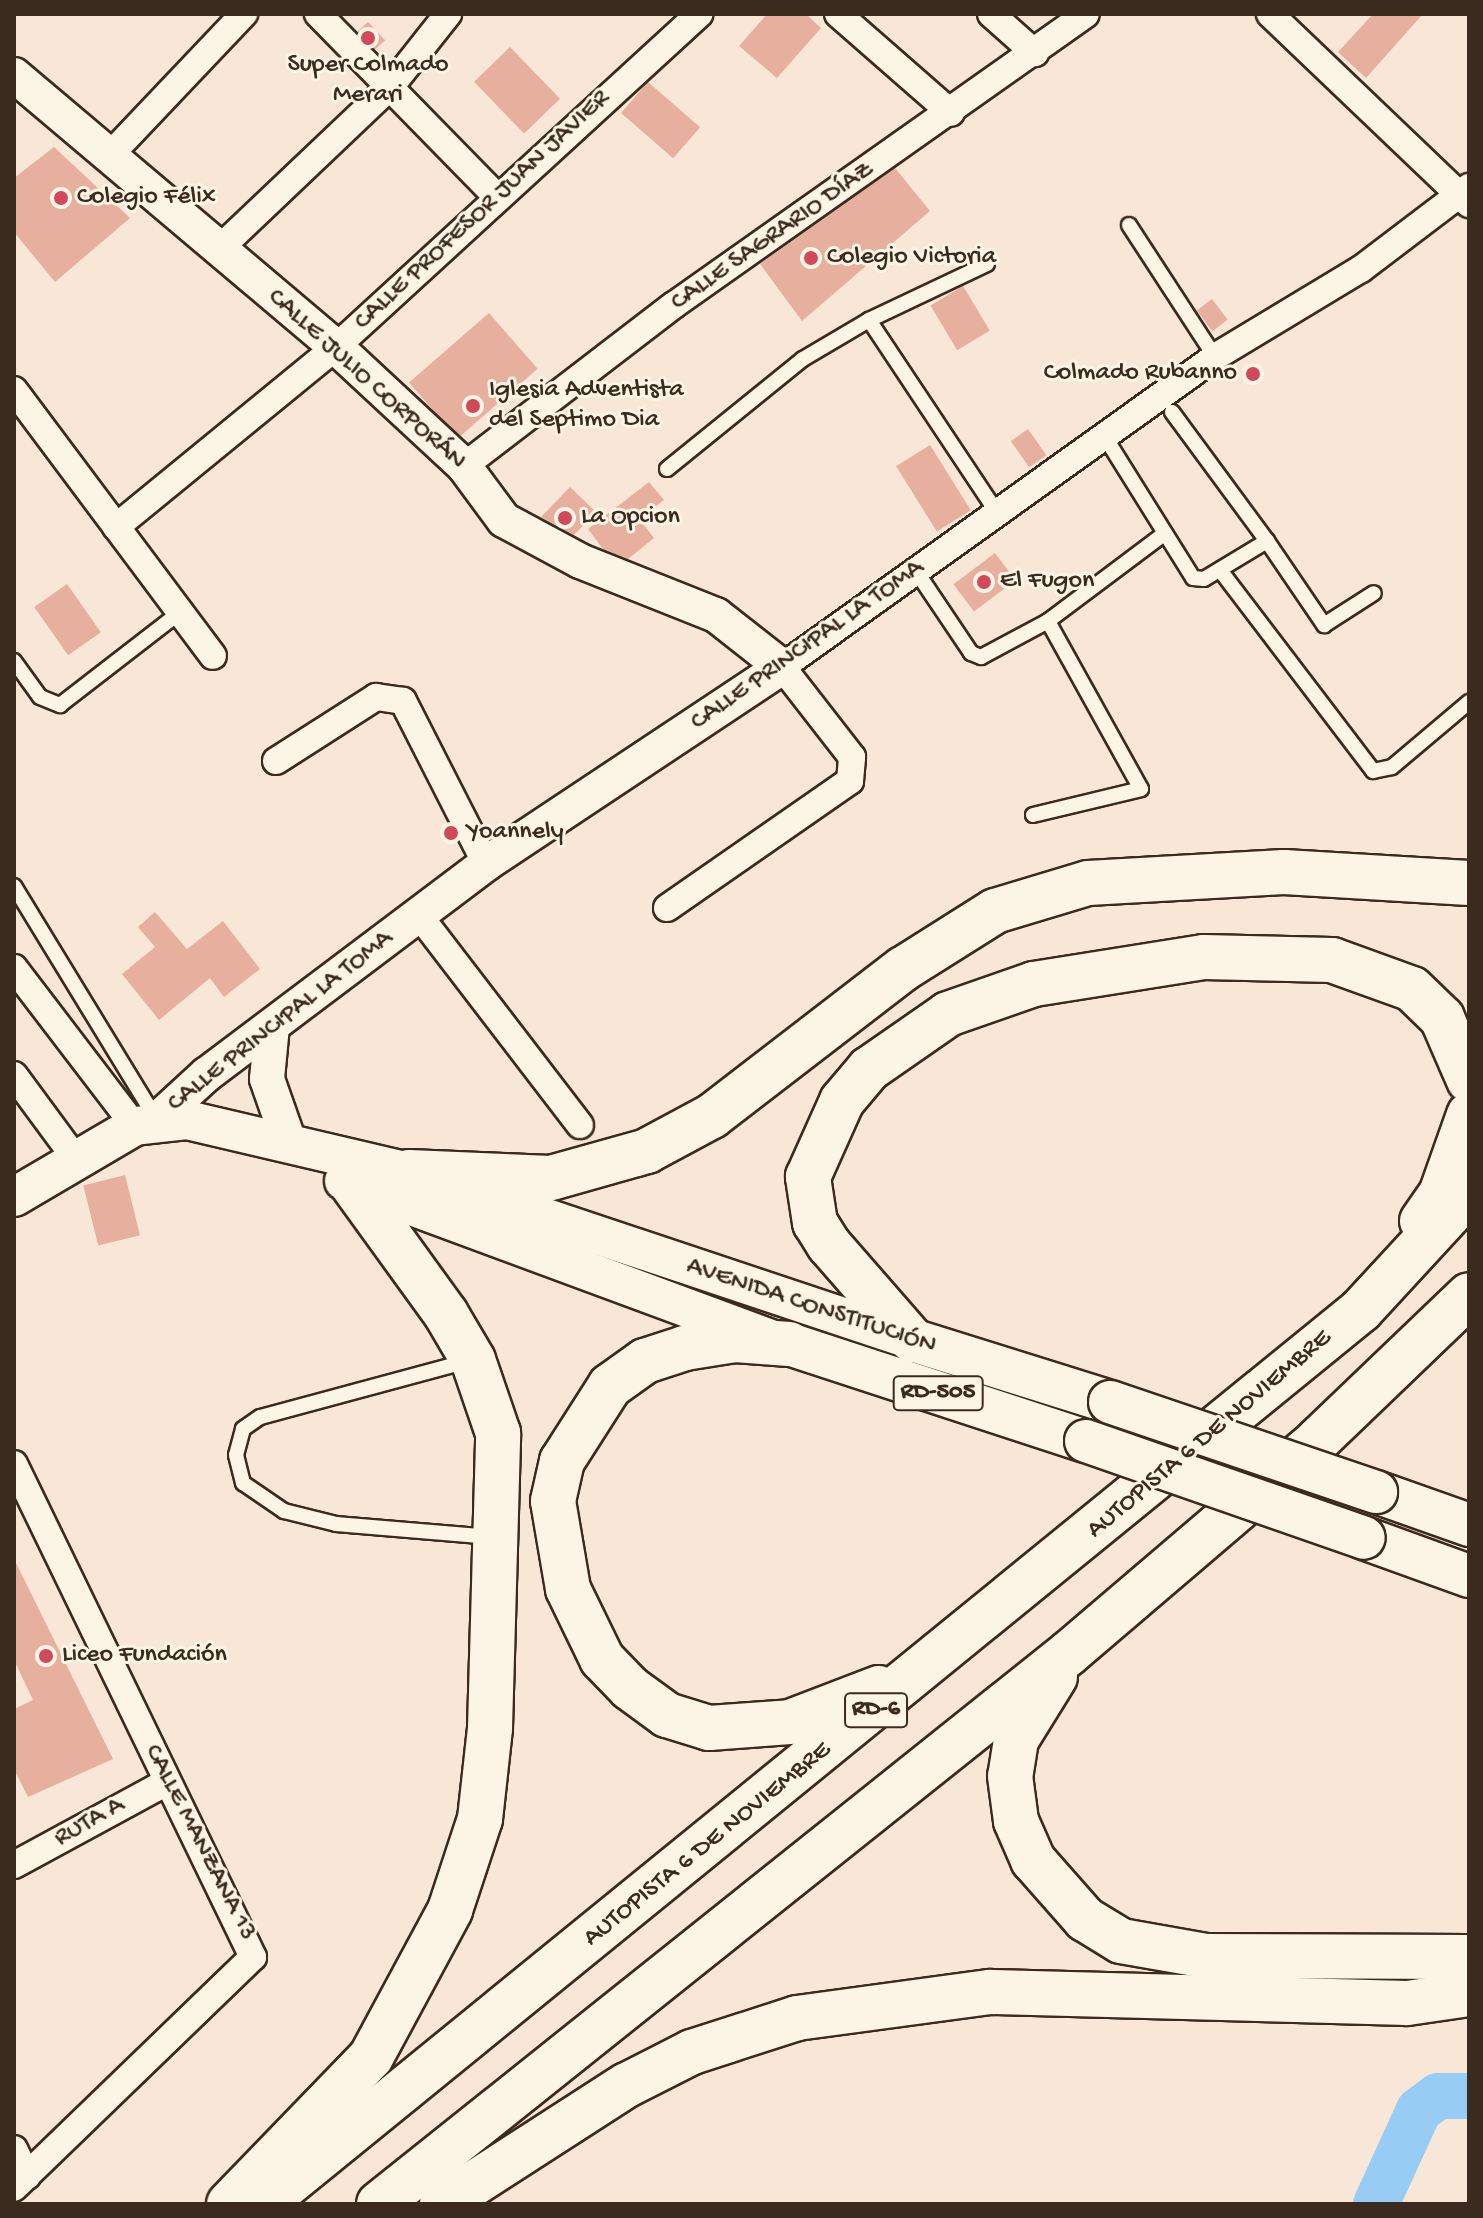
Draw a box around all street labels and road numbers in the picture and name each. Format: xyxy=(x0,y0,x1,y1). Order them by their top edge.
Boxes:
street label: CALLE PROFESOR JUAN JAVIER xyxy=(349,84,617,338)
street label: CALLE SAGRARIO DÍAZ xyxy=(666,155,880,319)
street label: CALLE JULIO CORPORÁN xyxy=(260,283,472,477)
street label: CALLE PRINCIPAL LA TOMA xyxy=(685,554,931,738)
street label: CALLE PRINCIPAL LA TOMA xyxy=(162,924,400,1120)
street label: AVENIDA CONSTITUCIÓN xyxy=(682,1252,940,1362)
street label: AUTOPISTA 6 DE NOVIEMBRE xyxy=(1081,1324,1339,1546)
road number: RD-505 xyxy=(892,1373,984,1413)
road number: RD-6 xyxy=(844,1690,908,1730)
street label: AUTOPISTA 6 DE NOVIEMBRE xyxy=(578,1735,838,1955)
street label: CALLE MANZANA 13 xyxy=(136,1740,262,1946)
street label: RUTA A xyxy=(49,1791,131,1855)

